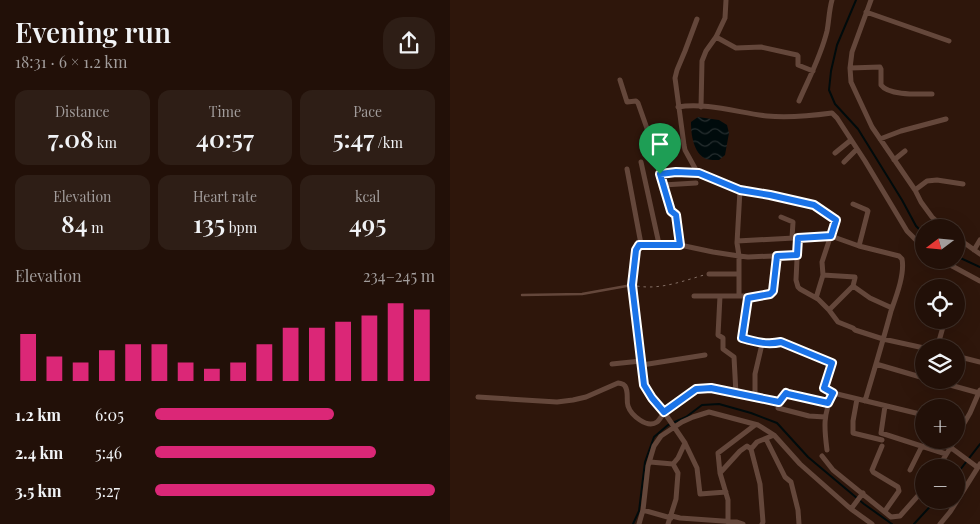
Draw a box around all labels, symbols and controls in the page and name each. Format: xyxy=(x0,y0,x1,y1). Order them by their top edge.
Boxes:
text: Evening run xyxy=(15,13,171,50)
button: share xyxy=(383,17,435,69)
text: 18:31 · 6 × 1.2 km xyxy=(15,51,127,72)
text: Distance xyxy=(55,102,110,121)
text: Time xyxy=(209,102,241,121)
text: Pace xyxy=(353,102,382,121)
text: 7.08 xyxy=(48,121,94,154)
text: 40:57 xyxy=(196,121,254,154)
text: 5:47 xyxy=(332,121,374,154)
pin xyxy=(639,123,681,174)
icon: arrive xyxy=(646,130,674,158)
text: km xyxy=(94,133,117,152)
text: /km xyxy=(374,133,403,152)
text: Elevation xyxy=(53,187,111,206)
text: Heart rate xyxy=(193,187,257,206)
text: kcal xyxy=(355,187,380,206)
text: 84 xyxy=(61,206,88,239)
text: 135 xyxy=(193,206,225,239)
text: 495 xyxy=(349,206,386,239)
text: m xyxy=(88,218,104,237)
text: bpm xyxy=(225,218,257,237)
north arrow xyxy=(915,219,965,269)
map controls xyxy=(915,219,965,509)
text: Elevation xyxy=(15,265,82,286)
text: 234–245 m xyxy=(363,265,435,286)
button: locate xyxy=(915,279,965,329)
button: layers xyxy=(915,339,965,389)
button: + xyxy=(915,399,965,449)
text: 1.2 km xyxy=(15,404,61,425)
text: 6:05 xyxy=(95,404,124,425)
text: 2.4 km xyxy=(15,442,63,463)
text: 5:46 xyxy=(95,442,122,463)
button: − xyxy=(915,459,965,509)
text: 3.5 km xyxy=(15,480,61,501)
text: 5:27 xyxy=(95,480,120,501)

